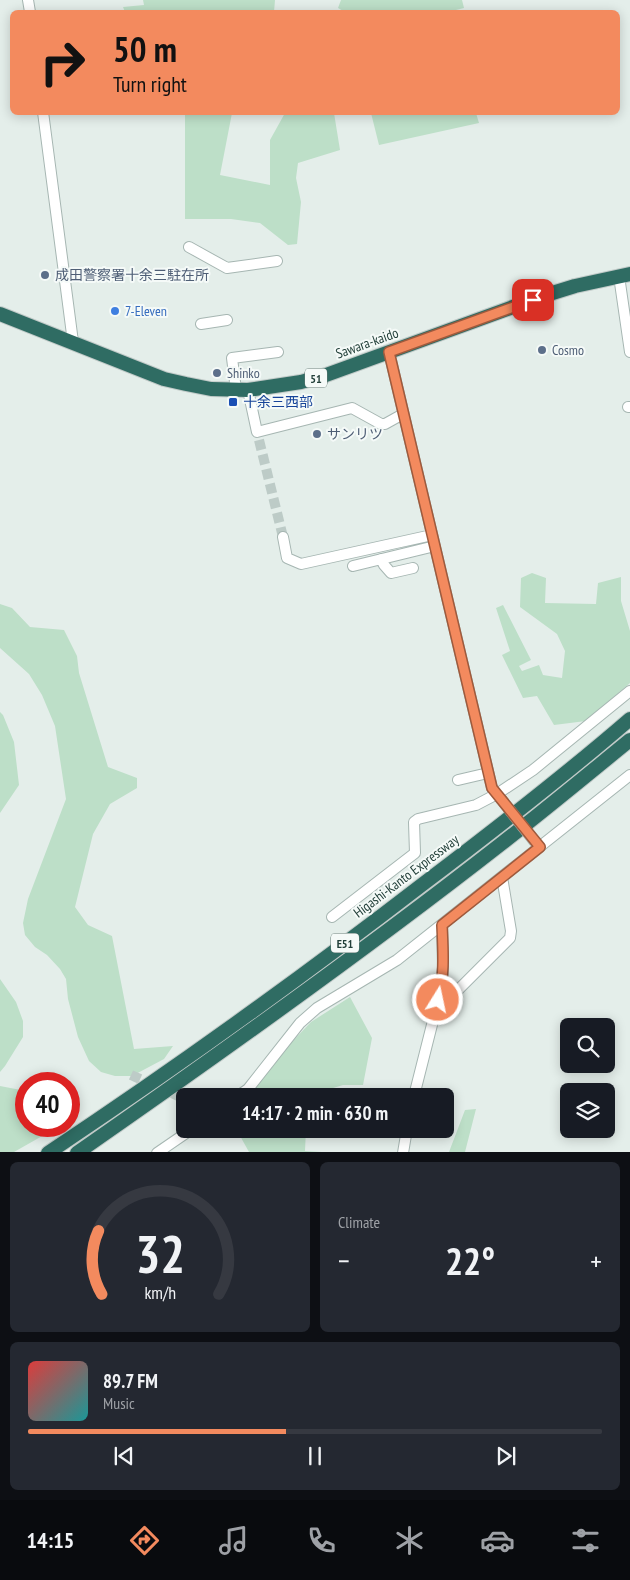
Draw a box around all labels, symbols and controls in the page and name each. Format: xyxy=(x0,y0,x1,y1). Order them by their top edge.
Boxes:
text: 50 m xyxy=(113,26,177,72)
icon: right xyxy=(30,30,95,95)
text: Turn right xyxy=(113,70,187,98)
place label: 成田警察署十余三駐在所 xyxy=(55,266,209,284)
marker: 成田警察署十余三駐在所 xyxy=(39,269,51,281)
pin xyxy=(512,279,554,321)
icon: arrive xyxy=(519,286,547,314)
place label: 7-Eleven xyxy=(125,302,167,320)
marker: 7-Eleven xyxy=(109,305,121,317)
street label: Sawara-kaido xyxy=(333,323,401,363)
place label: Cosmo xyxy=(552,341,584,359)
marker: Cosmo xyxy=(536,344,548,356)
place label: Shinko xyxy=(227,364,260,382)
marker: Shinko xyxy=(211,367,223,379)
road number: 51 xyxy=(305,368,327,388)
place label: 十余三西部 xyxy=(243,393,313,411)
marker: 十余三西部 xyxy=(227,396,239,408)
place label: サンリツ xyxy=(327,425,383,443)
marker: サンリツ xyxy=(311,428,323,440)
street label: Higashi-Kanto Expressway xyxy=(350,830,463,922)
road number: E51 xyxy=(331,934,359,952)
position arrow xyxy=(411,973,463,1025)
map controls xyxy=(560,1018,615,1138)
button: search xyxy=(560,1018,615,1073)
speed limit sign: 40 xyxy=(15,1072,80,1137)
button: layers xyxy=(560,1083,615,1138)
text: 14:17 · 2 min · 630 m xyxy=(242,1101,388,1125)
text: Climate xyxy=(338,1212,380,1232)
text: 32 xyxy=(135,1220,185,1287)
text: 22° xyxy=(445,1236,495,1285)
text: − xyxy=(338,1242,350,1279)
text: + xyxy=(590,1242,602,1279)
text: km/h xyxy=(144,1281,176,1304)
text: 89.7 FM xyxy=(103,1369,158,1393)
text: Music xyxy=(103,1393,135,1413)
icon: previous xyxy=(110,1442,138,1470)
icon: pause xyxy=(301,1442,329,1470)
icon: next xyxy=(492,1442,520,1470)
icon: directions xyxy=(127,1523,162,1558)
icon: music xyxy=(216,1523,251,1558)
icon: phone xyxy=(304,1523,339,1558)
icon: climate xyxy=(392,1523,427,1558)
icon: car xyxy=(480,1523,515,1558)
icon: filters xyxy=(568,1523,603,1558)
text: 14:15 xyxy=(27,1526,74,1554)

